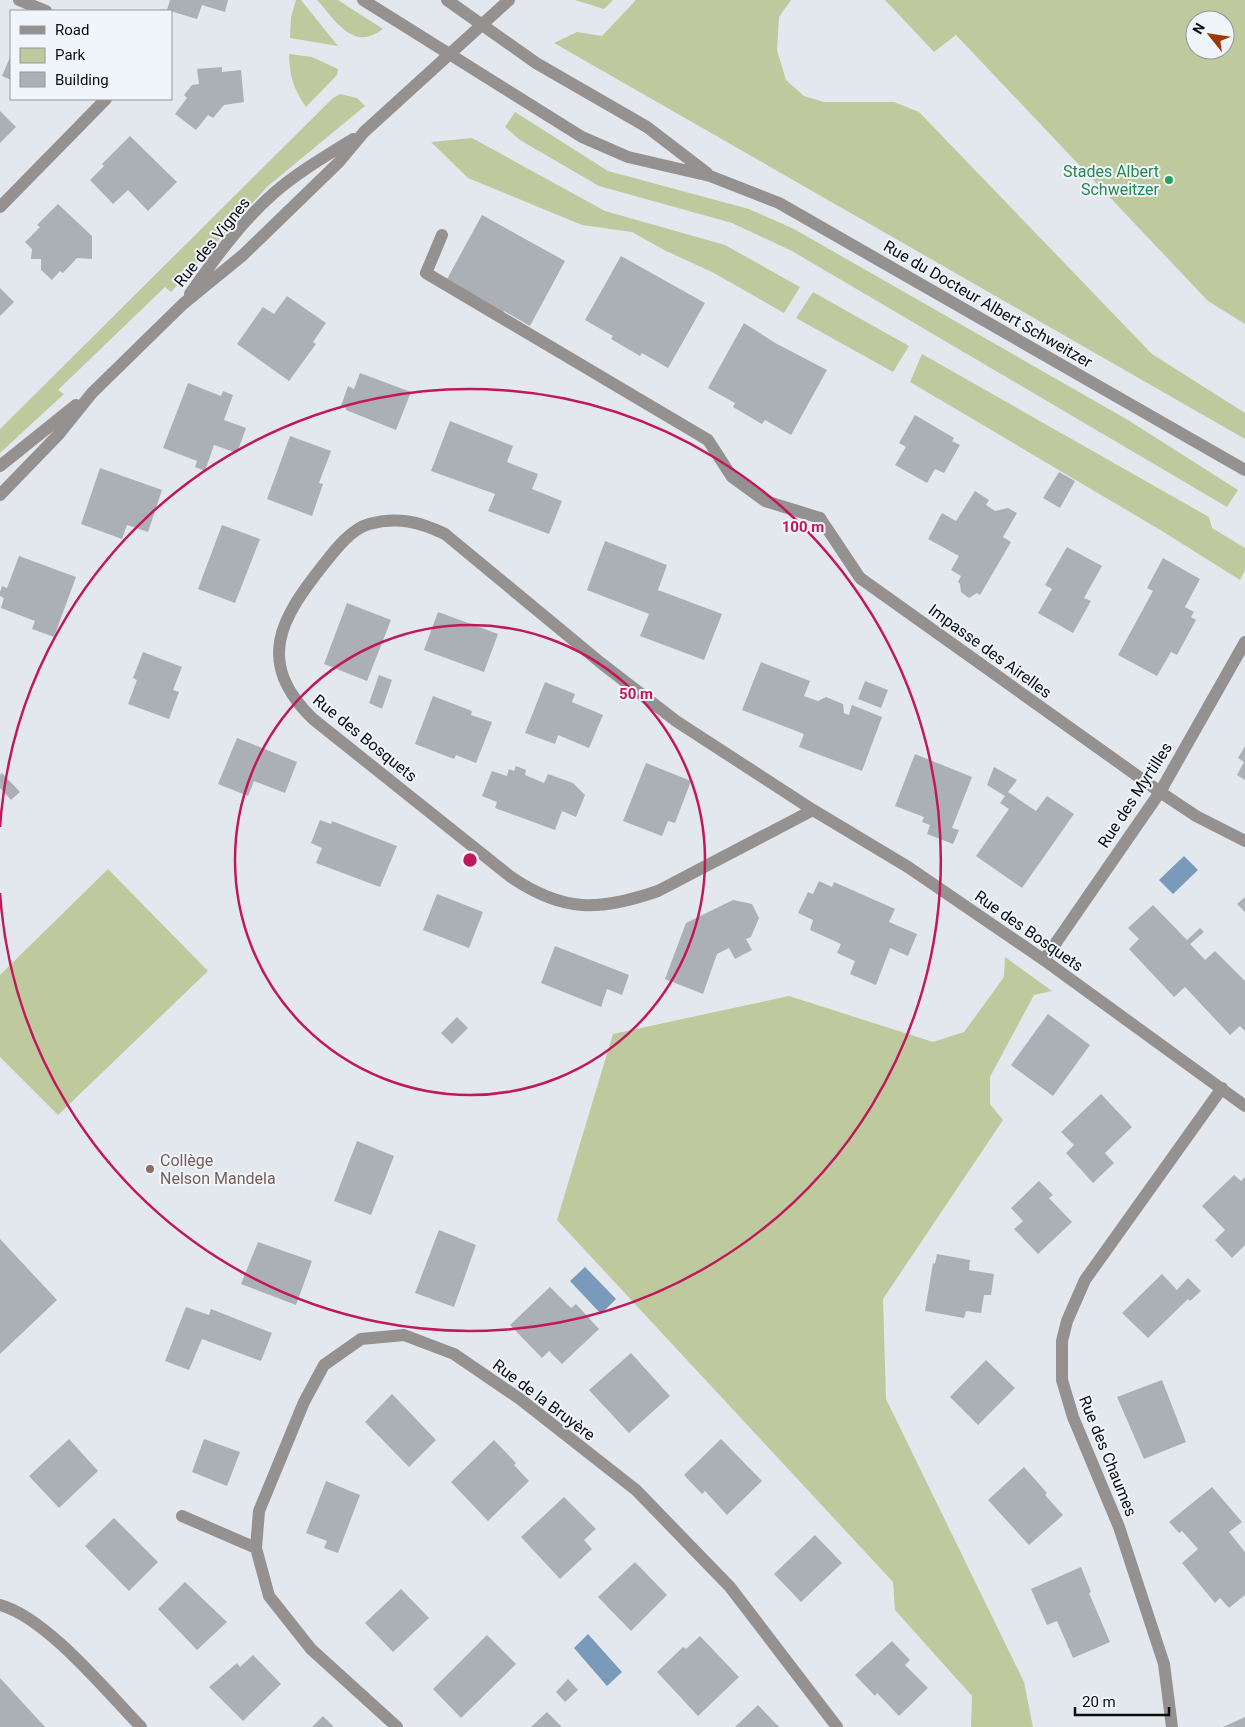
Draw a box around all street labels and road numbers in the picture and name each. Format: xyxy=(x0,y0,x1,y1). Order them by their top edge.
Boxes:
street label: Rue des Vignes xyxy=(170,193,254,291)
street label: Rue du Docteur Albert Schweitzer xyxy=(880,236,1096,372)
street label: Impasse des Airelles xyxy=(925,600,1055,702)
street label: Rue des Bosquets xyxy=(309,690,421,786)
street label: Rue des Myrtilles xyxy=(1094,739,1176,851)
street label: Rue des Bosquets xyxy=(971,886,1087,976)
street label: Rue de la Bruyère xyxy=(489,1355,599,1445)
street label: Rue des Chaumes xyxy=(1075,1393,1141,1519)

